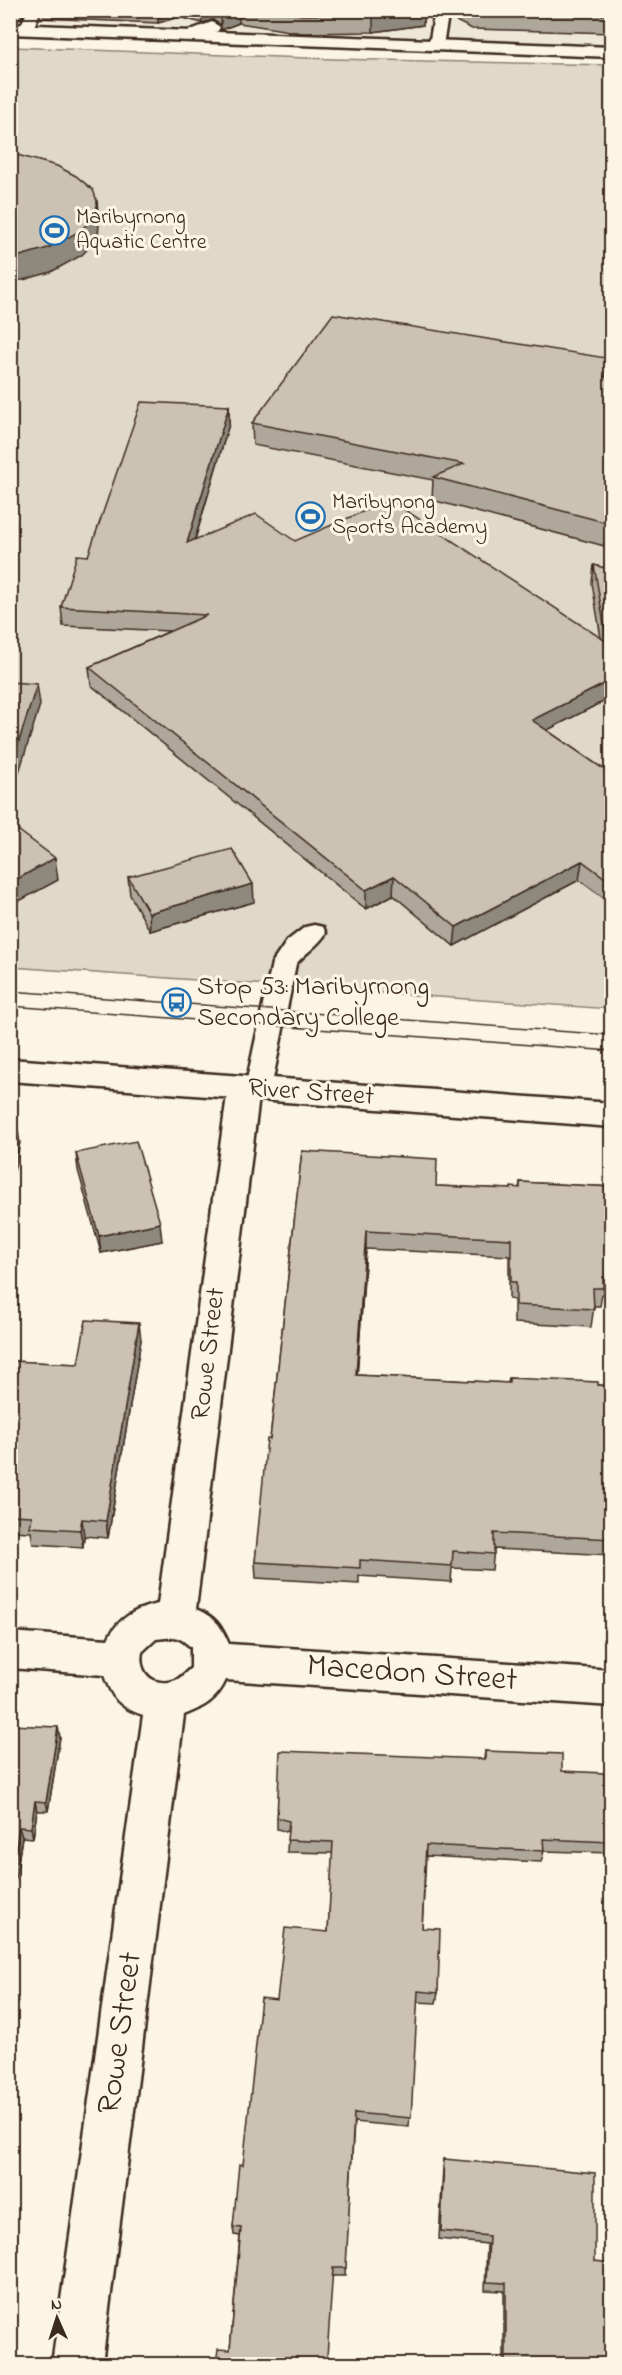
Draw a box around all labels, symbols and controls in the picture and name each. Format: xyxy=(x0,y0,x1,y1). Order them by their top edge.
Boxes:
place label: Maribyrnong Aquatic Centre xyxy=(76,202,207,259)
sports icon: Maribyrnong Aquatic Centre xyxy=(39,215,71,247)
place label: Maribynong Sports Academy xyxy=(332,487,487,545)
sports icon: Maribynong Sports Academy xyxy=(295,500,327,532)
place label: Stop 53: Maribyrnong Secondary College xyxy=(197,968,429,1038)
bus stop icon: Stop 53: Maribyrnong Secondary College xyxy=(160,987,192,1019)
street label: River Street xyxy=(247,1069,375,1117)
street label: Rowe Street xyxy=(182,1285,236,1423)
street label: Macedon Street xyxy=(305,1643,519,1705)
street label: Rowe Street xyxy=(86,1949,156,2117)
north arrow xyxy=(27,2288,87,2348)
text: N xyxy=(50,2293,63,2317)

